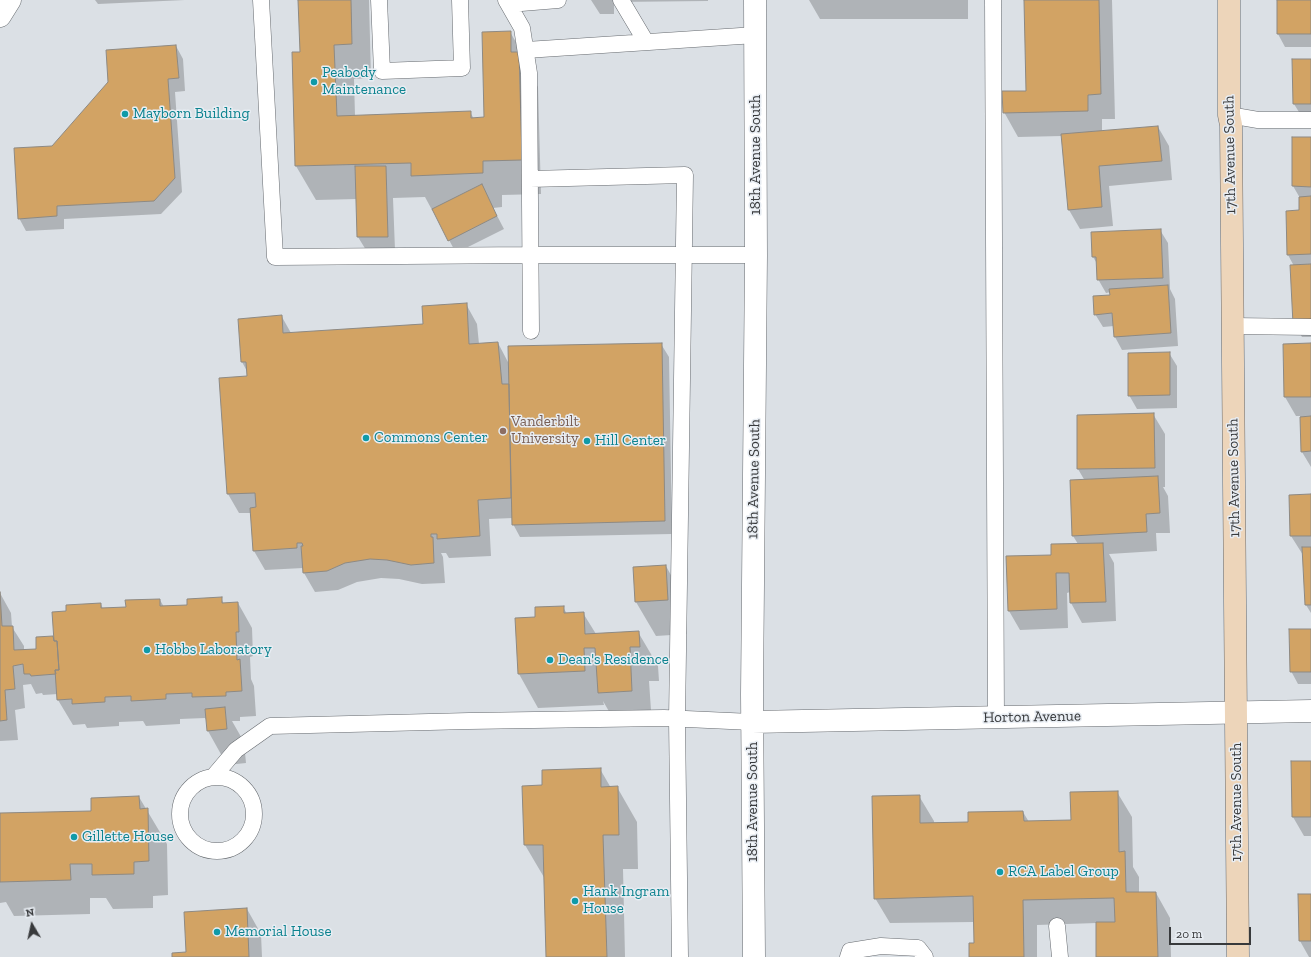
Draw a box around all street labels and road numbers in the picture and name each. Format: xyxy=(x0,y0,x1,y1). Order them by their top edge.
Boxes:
street label: 18th Avenue South xyxy=(747,95,765,215)
street label: 17th Avenue South xyxy=(1220,95,1240,215)
street label: 17th Avenue South xyxy=(1224,418,1244,538)
street label: 18th Avenue South xyxy=(744,419,764,539)
street label: Horton Avenue xyxy=(983,707,1081,727)
street label: 18th Avenue South xyxy=(744,742,762,862)
street label: 17th Avenue South xyxy=(1228,743,1246,861)

